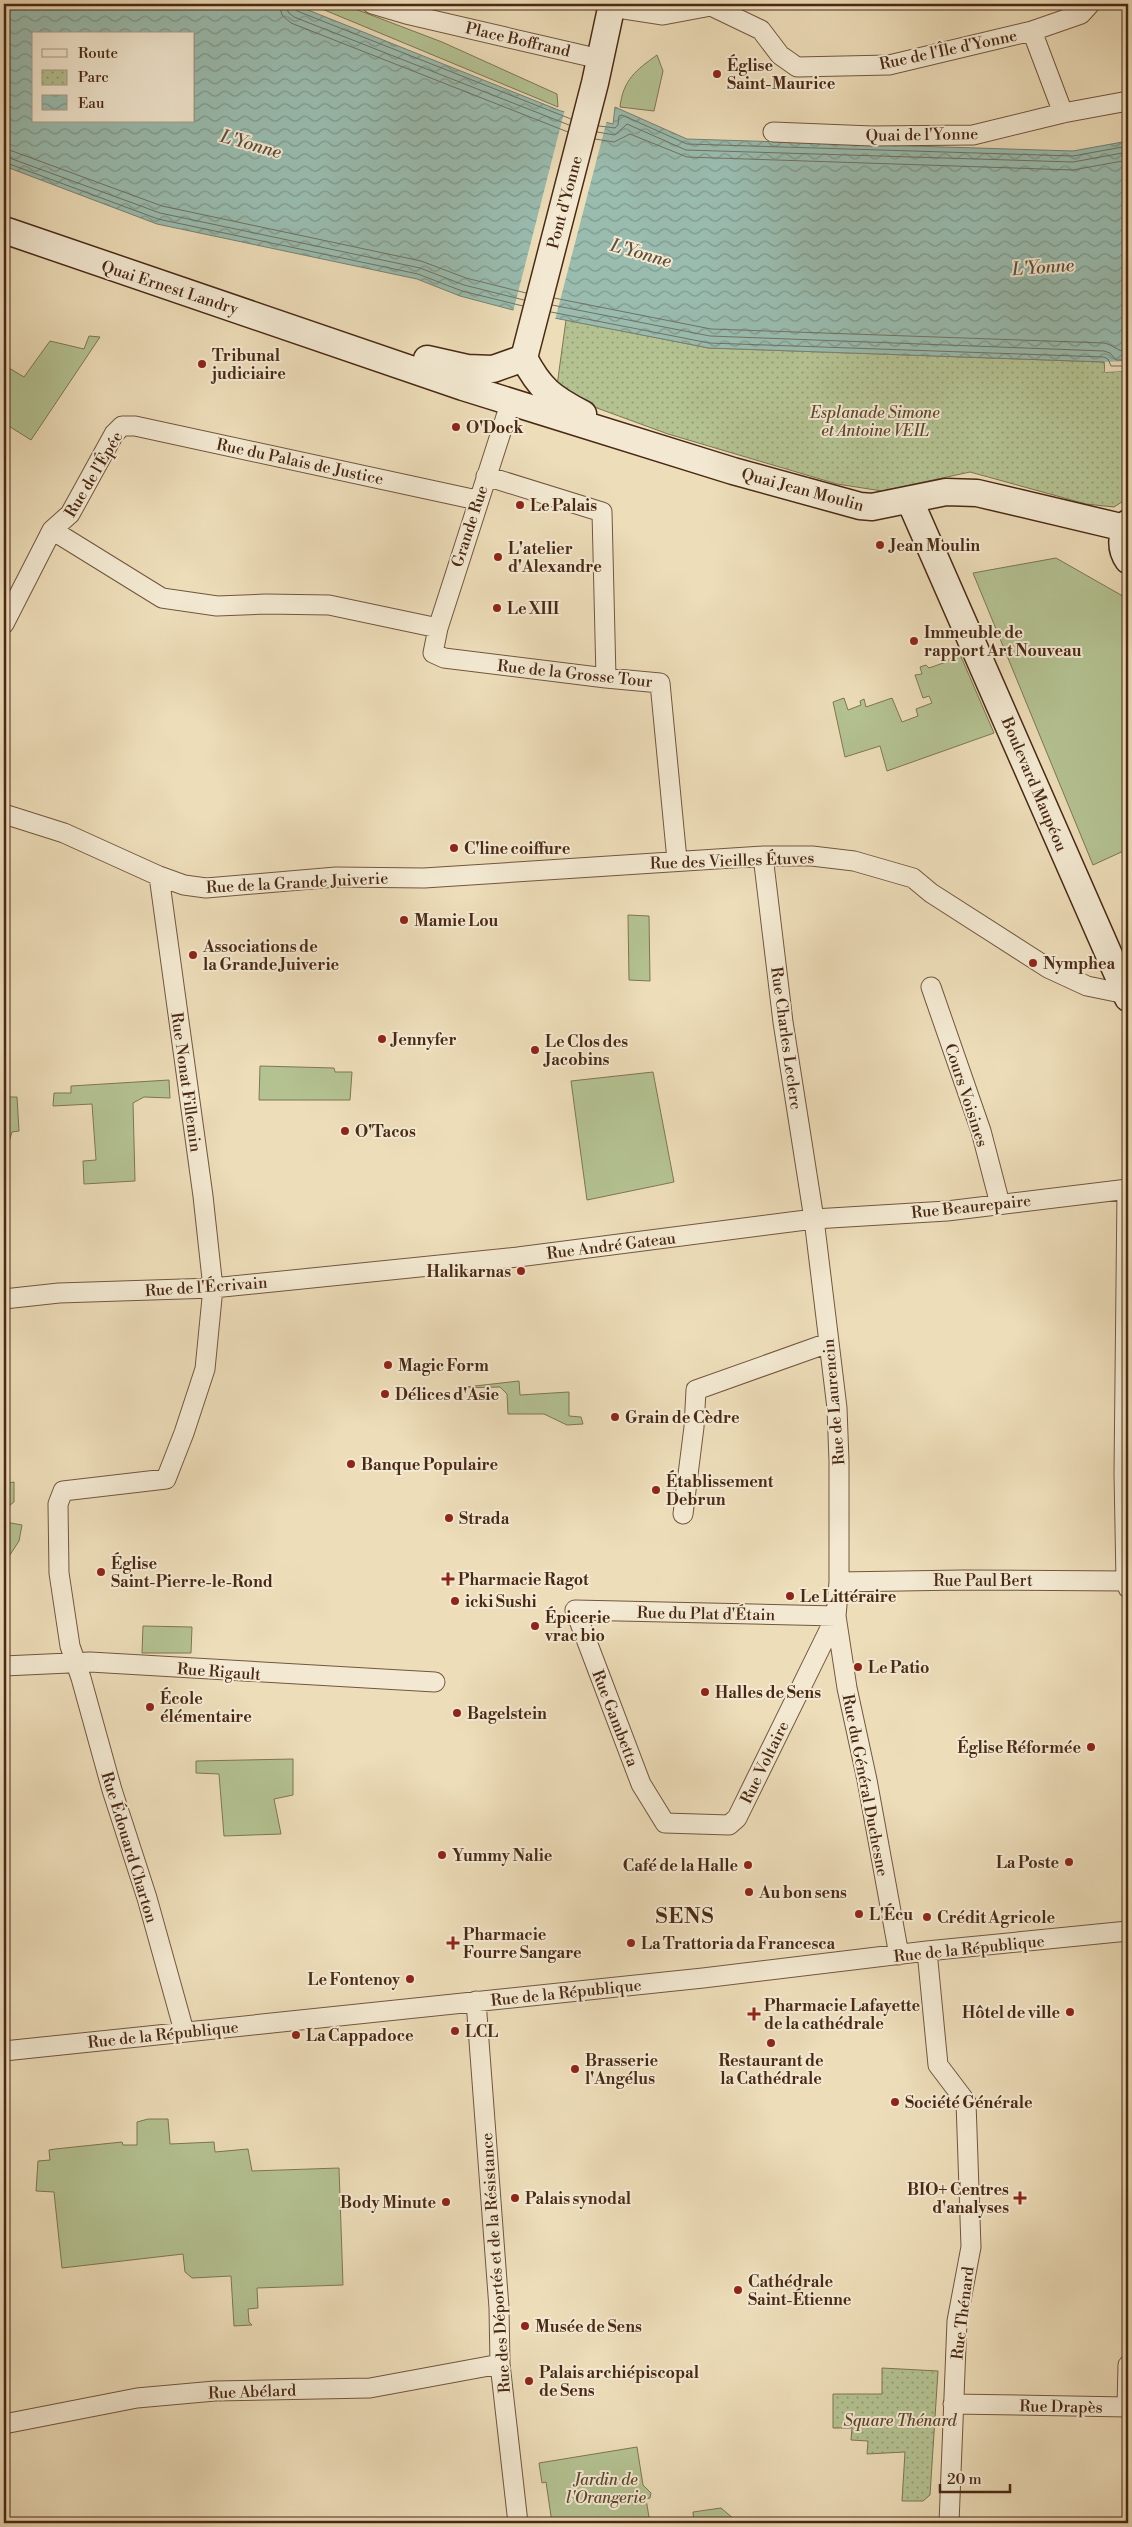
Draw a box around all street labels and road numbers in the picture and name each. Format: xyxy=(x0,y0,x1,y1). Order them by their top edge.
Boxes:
street label: Place Boffrand xyxy=(463,18,572,62)
street label: Rue de l'Île d'Yonne xyxy=(877,24,1019,74)
street label: Quai de l'Yonne xyxy=(866,124,978,146)
street label: Pont d'Yonne xyxy=(543,154,587,251)
street label: Quai Ernest Landry xyxy=(99,256,241,320)
street label: Rue de l'Épée xyxy=(59,427,127,521)
street label: Rue du Palais de Justice xyxy=(214,434,385,489)
street label: Quai Jean Moulin xyxy=(739,464,867,516)
street label: Grande Rue xyxy=(447,483,493,570)
street label: Rue de la Grosse Tour xyxy=(496,656,654,692)
street label: Boulevard Maupéou xyxy=(996,713,1071,855)
street label: Rue des Vieilles Étuves xyxy=(649,846,815,874)
street label: Rue de la Grande Juiverie xyxy=(205,868,389,898)
street label: Rue Charles Leclerc xyxy=(766,965,806,1111)
street label: Rue Nonat Fillemin xyxy=(166,1011,206,1154)
street label: Cours Voisines xyxy=(940,1041,992,1150)
street label: Rue Beaurepaire xyxy=(910,1191,1032,1223)
street label: Rue André Gateau xyxy=(545,1228,677,1264)
street label: Rue de l'Écrivain xyxy=(144,1271,268,1301)
street label: Rue de Laurencin xyxy=(818,1337,849,1466)
street label: Rue Paul Bert xyxy=(933,1571,1033,1591)
street label: Rue du Plat d'Étain xyxy=(637,1601,776,1625)
street label: Rue Rigault xyxy=(176,1659,262,1685)
street label: Rue Gambetta xyxy=(587,1667,643,1771)
street label: Rue du Général Duchesne xyxy=(838,1692,893,1878)
street label: Rue Voltaire xyxy=(736,1718,793,1807)
street label: Rue Édouard Charton xyxy=(97,1769,164,1926)
street label: Rue de la République xyxy=(893,1931,1046,1967)
street label: Rue de la République xyxy=(490,1975,643,2011)
street label: Rue de la République xyxy=(87,2017,240,2053)
street label: Rue des Déportés et de la Résistance xyxy=(477,2132,515,2394)
street label: Rue Thénard xyxy=(947,2265,979,2361)
street label: Rue Abélard xyxy=(208,2380,296,2404)
street label: Rue Drapès xyxy=(1019,2396,1103,2418)

